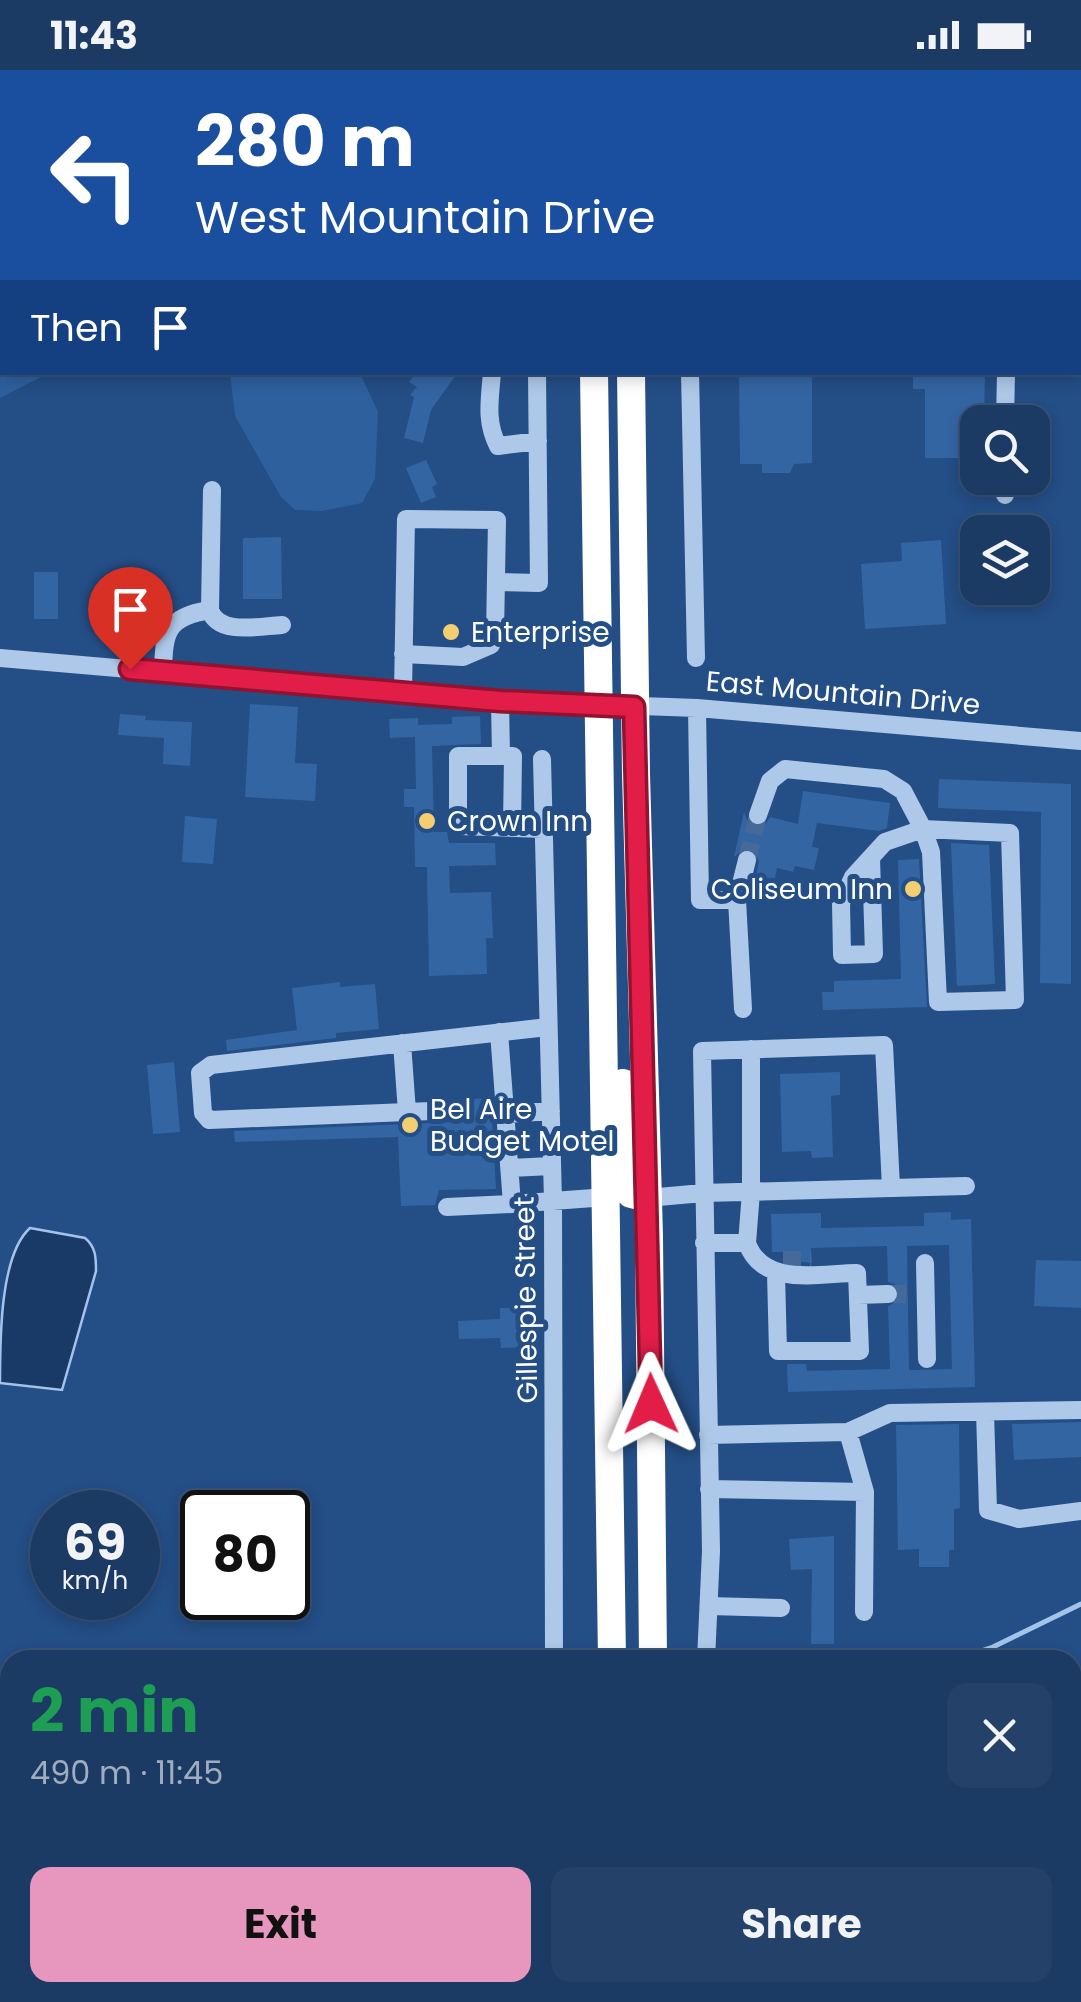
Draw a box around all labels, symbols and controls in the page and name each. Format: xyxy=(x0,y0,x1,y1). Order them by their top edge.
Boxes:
text: 11:43 xyxy=(50,9,138,62)
text: 280 m xyxy=(195,92,415,191)
icon: left xyxy=(30,110,160,240)
text: West Mountain Drive xyxy=(195,186,655,249)
icon: arrive xyxy=(143,300,198,355)
text: Then xyxy=(30,301,123,354)
map controls xyxy=(960,405,1050,605)
button: search xyxy=(960,405,1050,495)
button: layers xyxy=(960,515,1050,605)
pin xyxy=(88,567,173,670)
icon: arrive xyxy=(103,582,158,637)
place label: Enterprise xyxy=(471,613,610,652)
marker: Enterprise xyxy=(440,621,462,643)
street label: East Mountain Drive xyxy=(704,662,982,724)
place label: Crown Inn xyxy=(447,802,588,841)
marker: Crown Inn xyxy=(416,810,438,832)
place label: Coliseum Inn xyxy=(711,870,893,909)
marker: Coliseum Inn xyxy=(902,878,924,900)
place label: Bel Aire Budget Motel xyxy=(430,1090,614,1161)
marker: Bel Aire Budget Motel xyxy=(399,1114,421,1136)
street label: Gillespie Street xyxy=(505,1196,547,1404)
position arrow xyxy=(599,1352,703,1456)
speed limit sign: 80 xyxy=(180,1490,310,1620)
text: 69 xyxy=(64,1507,126,1578)
text: km/h xyxy=(62,1563,128,1598)
text: 2 min xyxy=(30,1669,199,1753)
button: close xyxy=(947,1683,1052,1788)
text: 490 m · 11:45 xyxy=(30,1750,223,1795)
button: Exit xyxy=(30,1867,531,1982)
button: Share xyxy=(551,1867,1052,1982)

